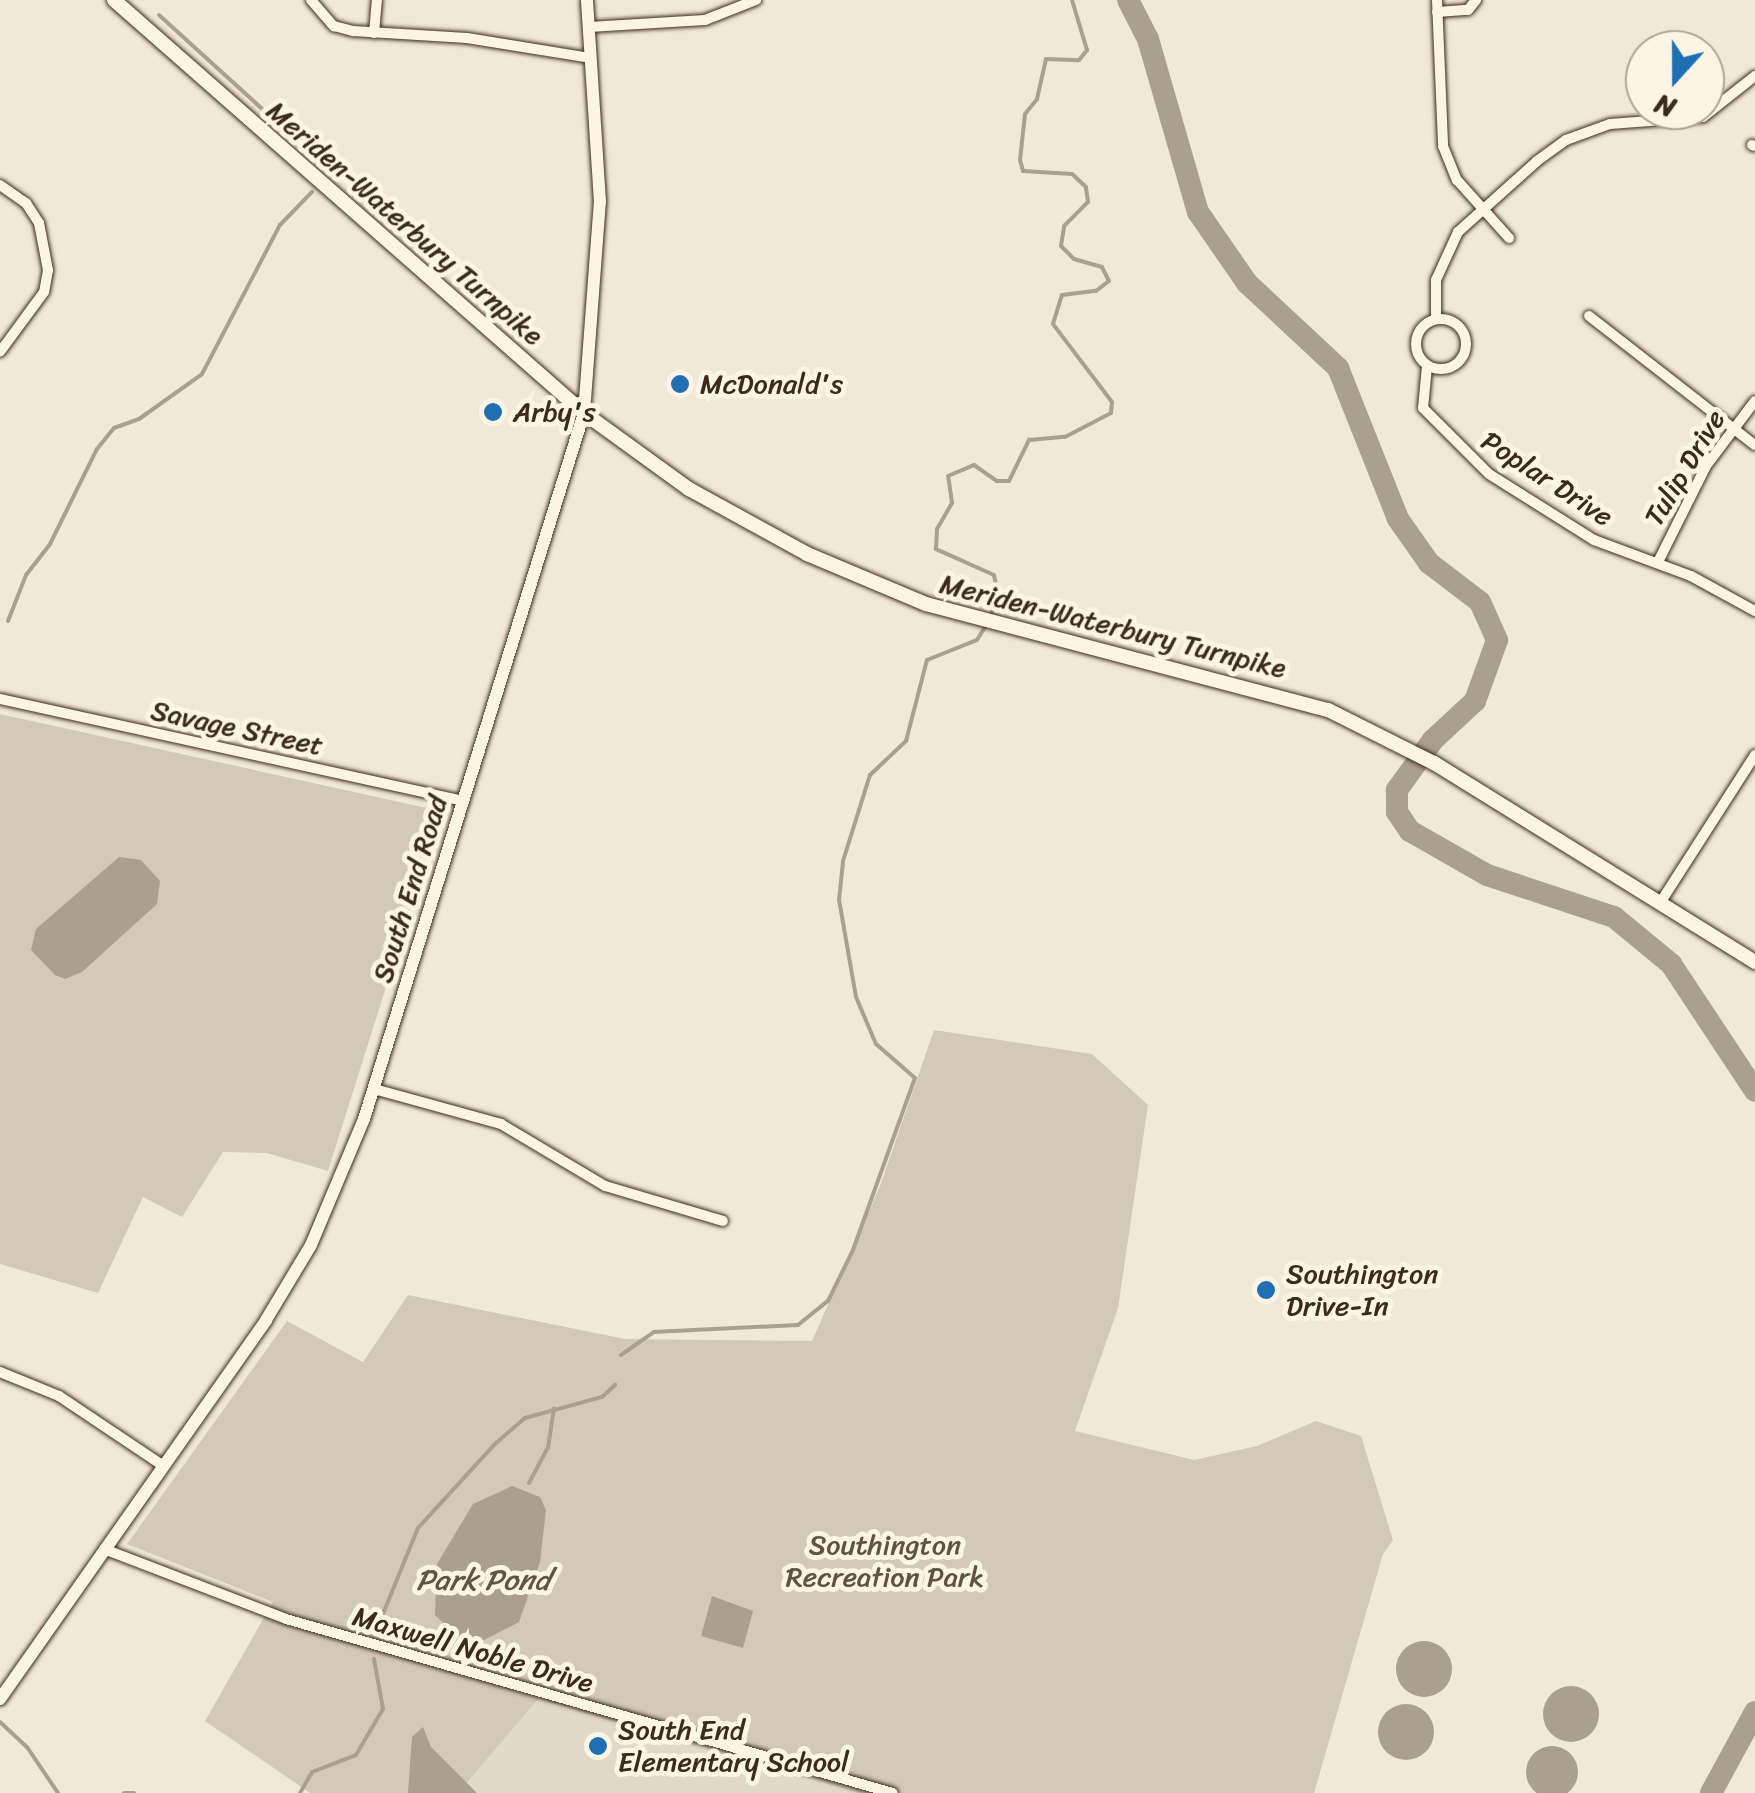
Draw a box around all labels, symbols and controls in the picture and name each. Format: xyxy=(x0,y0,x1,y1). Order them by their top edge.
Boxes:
north arrow xyxy=(1625,30,1725,130)
text: N xyxy=(1647,80,1683,133)
street label: Meriden-Waterbury Turnpike xyxy=(260,94,550,352)
place label: McDonald's xyxy=(700,367,843,401)
marker: McDonald's xyxy=(669,373,691,395)
place label: Arby's xyxy=(513,395,596,429)
marker: Arby's xyxy=(482,401,504,423)
street label: Tulip Drive xyxy=(1637,404,1733,532)
street label: Poplar Drive xyxy=(1475,424,1619,534)
street label: Meriden-Waterbury Turnpike xyxy=(937,567,1289,685)
street label: Savage Street xyxy=(148,693,326,763)
street label: South End Road xyxy=(366,791,454,987)
place label: Southington Drive-In xyxy=(1286,1257,1438,1323)
marker: Southington Drive-In xyxy=(1255,1279,1277,1301)
park label: Southington Recreation Park xyxy=(786,1528,984,1594)
water label: Park Pond xyxy=(416,1562,550,1598)
street label: Maxwell Noble Drive xyxy=(348,1599,598,1701)
place label: South End Elementary School xyxy=(618,1713,849,1779)
marker: South End Elementary School xyxy=(587,1735,609,1757)

